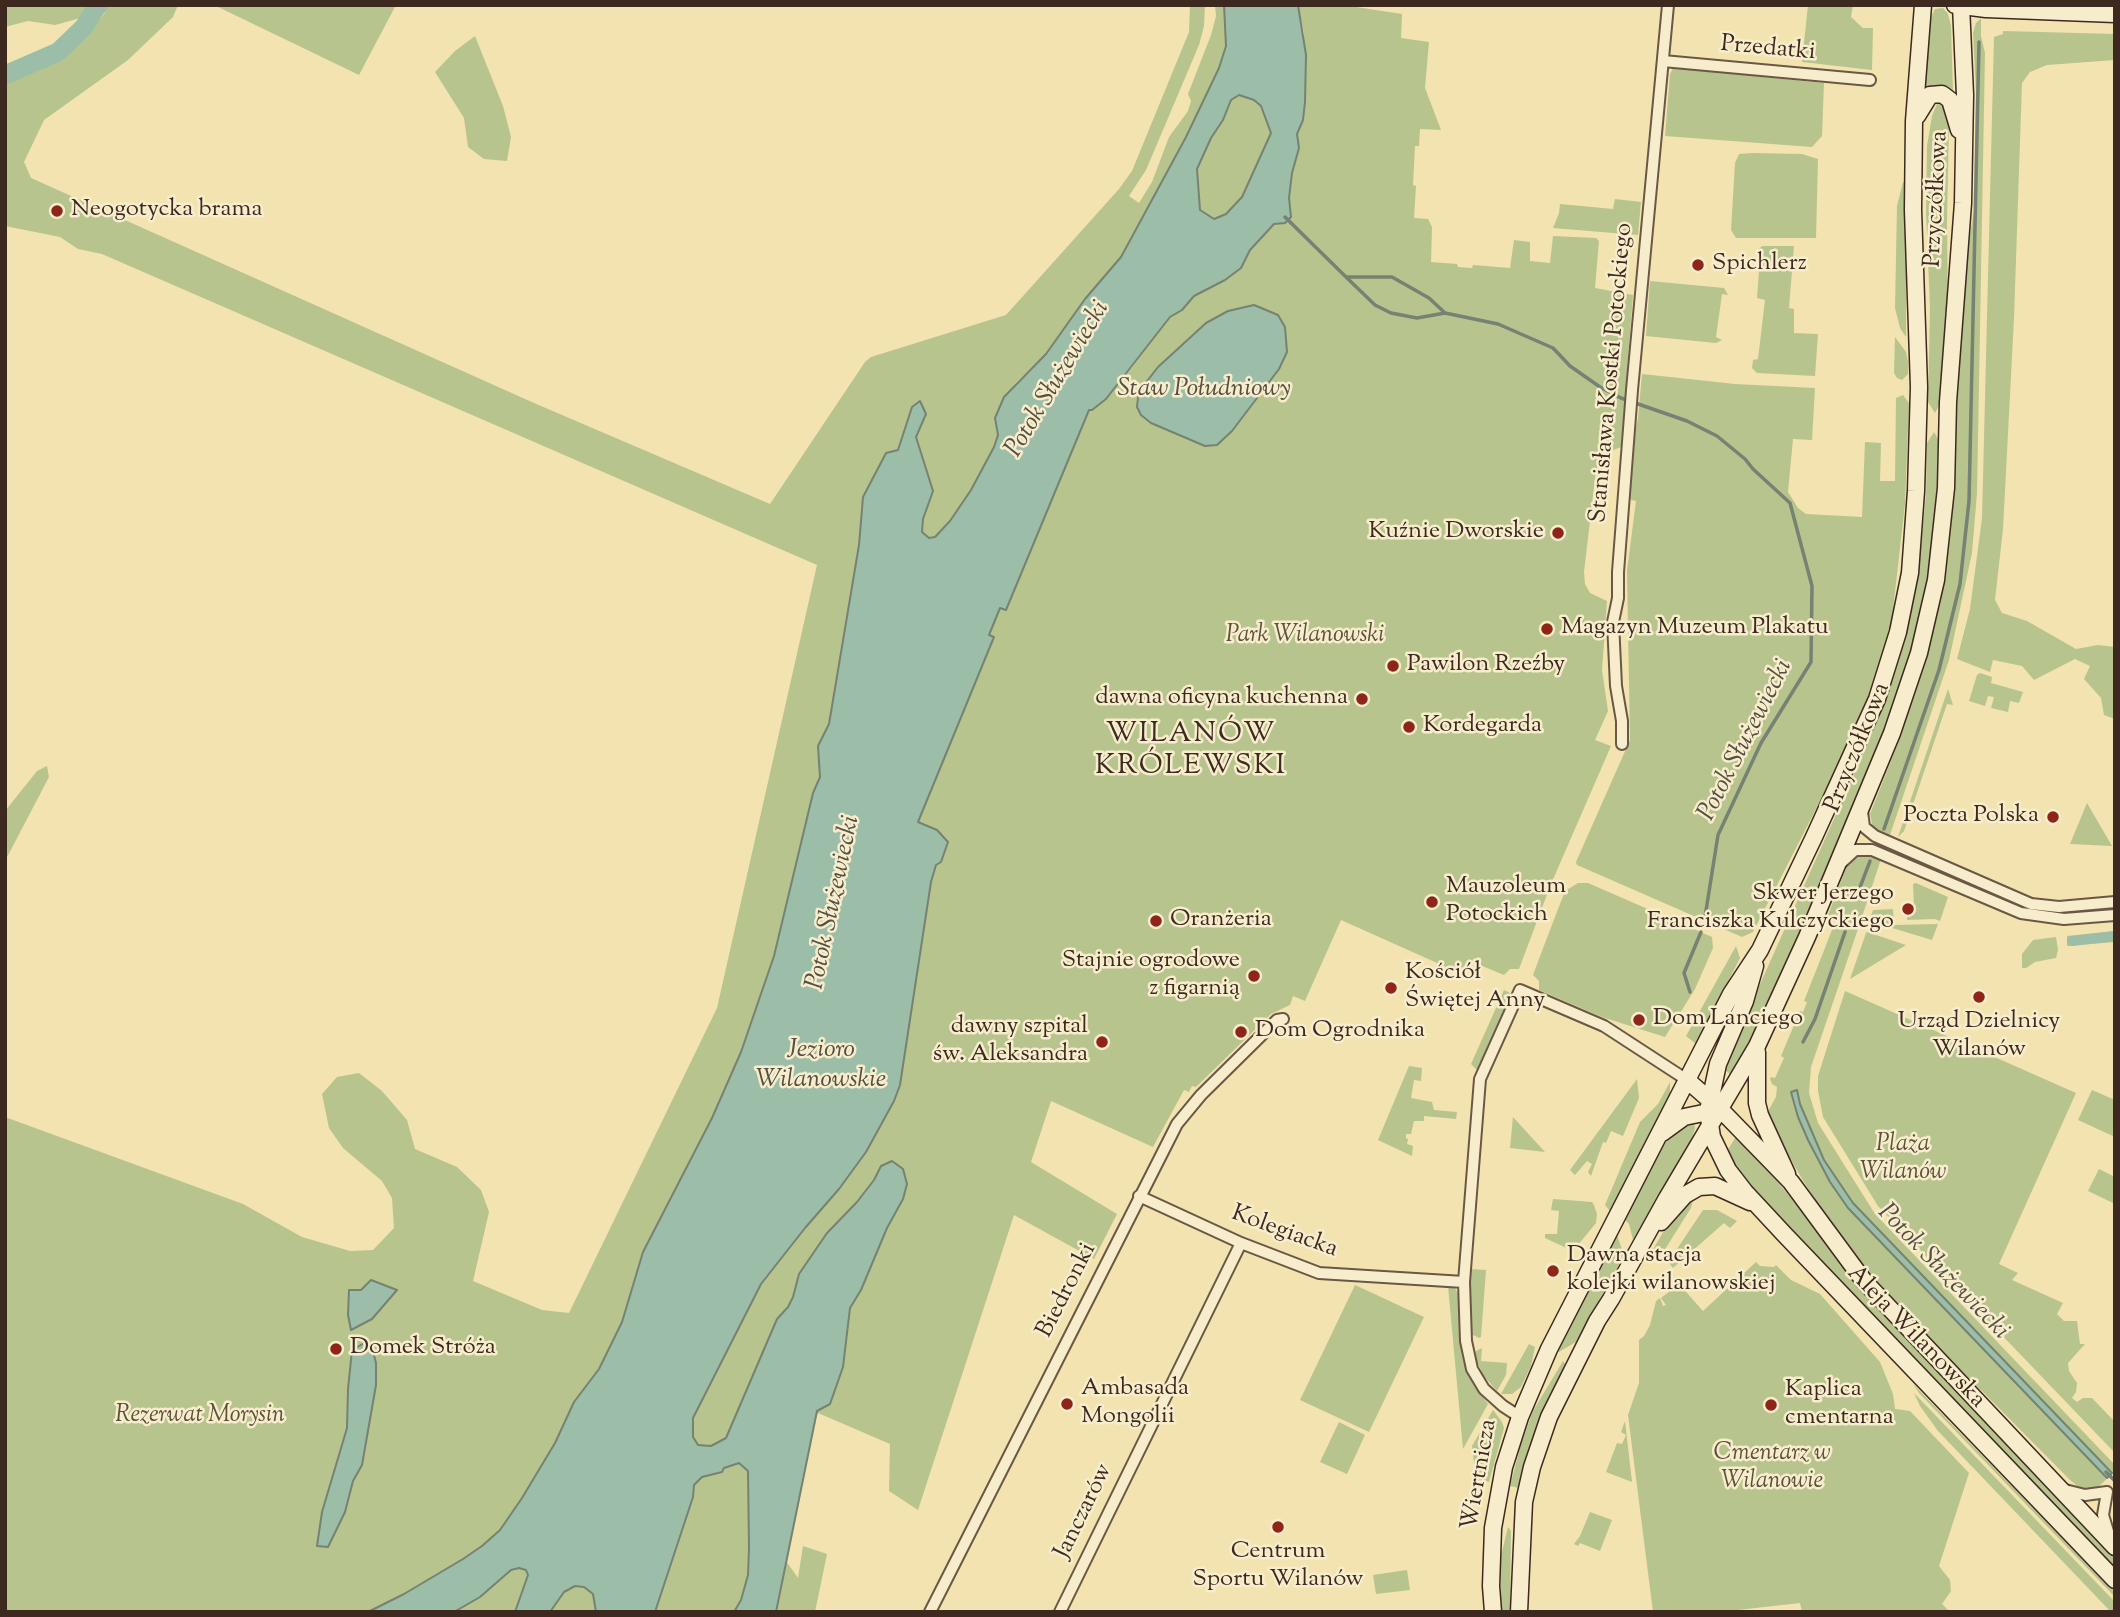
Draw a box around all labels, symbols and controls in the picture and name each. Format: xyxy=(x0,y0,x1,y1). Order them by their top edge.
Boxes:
street label: Przedatki xyxy=(1719,32,1817,68)
street label: Przyczółkowa xyxy=(1920,130,1956,268)
place label: Neogotycka brama xyxy=(71,197,263,225)
marker: Neogotycka brama xyxy=(49,203,65,219)
street label: Stanisława Kostki Potockiego xyxy=(1586,222,1640,524)
place label: Spichlerz xyxy=(1712,251,1807,279)
marker: Spichlerz xyxy=(1690,257,1706,273)
water label: Potok Służewiecki xyxy=(1000,296,1118,464)
water label: Staw Południowy xyxy=(1117,375,1291,407)
place label: Kuźnie Dworskie xyxy=(1369,519,1544,547)
marker: Kuźnie Dworskie xyxy=(1550,525,1566,541)
place label: Magazyn Muzeum Plakatu xyxy=(1561,615,1829,643)
marker: Magazyn Muzeum Plakatu xyxy=(1539,621,1555,637)
park label: Park Wilanowski xyxy=(1226,623,1384,651)
place label: Pawilon Rzeźby xyxy=(1407,652,1565,680)
water label: Potok Służewiecki xyxy=(1693,655,1801,827)
marker: Pawilon Rzeźby xyxy=(1385,658,1401,674)
street label: Przyczółkowa xyxy=(1820,679,1898,817)
place label: dawna oficyna kuchenna xyxy=(1095,685,1348,713)
marker: dawna oficyna kuchenna xyxy=(1354,691,1370,707)
place label: Kordegarda xyxy=(1423,713,1542,741)
district label: WILANÓW KRÓLEWSKI xyxy=(1096,719,1286,785)
marker: Kordegarda xyxy=(1401,719,1417,735)
place label: Poczta Polska xyxy=(1903,803,2039,831)
marker: Poczta Polska xyxy=(2045,809,2061,825)
water label: Potok Służewiecki xyxy=(801,813,869,993)
place label: Mauzoleum Potockich xyxy=(1446,874,1566,930)
place label: Skwer Jerzego Franciszka Kulczyckiego xyxy=(1647,881,1894,937)
marker: Mauzoleum Potockich xyxy=(1424,894,1440,910)
marker: Skwer Jerzego Franciszka Kulczyckiego xyxy=(1900,901,1916,917)
place label: Oranżeria xyxy=(1170,907,1272,935)
marker: Oranżeria xyxy=(1148,913,1164,929)
place label: Stajnie ogrodowe z figarnią xyxy=(1062,948,1240,1004)
place label: Kościół Świętej Anny xyxy=(1405,960,1545,1016)
marker: Stajnie ogrodowe z figarnią xyxy=(1246,968,1262,984)
marker: Kościół Świętej Anny xyxy=(1383,980,1399,996)
marker: Urząd Dzielnicy Wilanów xyxy=(1971,989,1987,1005)
place label: Dom Lanciego xyxy=(1653,1006,1803,1034)
place label: Urząd Dzielnicy Wilanów xyxy=(1898,1009,2060,1065)
marker: Dom Lanciego xyxy=(1631,1012,1647,1028)
place label: dawny szpital św. Aleksandra xyxy=(933,1014,1088,1070)
place label: Dom Ogrodnika xyxy=(1255,1018,1425,1046)
marker: Dom Ogrodnika xyxy=(1233,1024,1249,1040)
marker: dawny szpital św. Aleksandra xyxy=(1094,1034,1110,1050)
water label: Jezioro Wilanowskie xyxy=(756,1036,886,1098)
park label: Plaża Wilanów xyxy=(1860,1132,1946,1188)
water label: Potok Służewiecki xyxy=(1869,1199,2015,1347)
street label: Kolegiacka xyxy=(1227,1200,1341,1266)
street label: Biedronki xyxy=(1032,1239,1104,1343)
place label: Dawna stacja kolejki wilanowskiej xyxy=(1567,1243,1776,1299)
street label: Aleja Wilanowska xyxy=(1840,1261,1990,1415)
marker: Dawna stacja kolejki wilanowskiej xyxy=(1545,1263,1561,1279)
place label: Domek Stróża xyxy=(350,1335,496,1363)
marker: Domek Stróża xyxy=(328,1341,344,1357)
place label: Ambasada Mongolii xyxy=(1081,1376,1189,1432)
place label: Kaplica cmentarna xyxy=(1785,1377,1894,1433)
marker: Ambasada Mongolii xyxy=(1059,1396,1075,1412)
marker: Kaplica cmentarna xyxy=(1763,1397,1779,1413)
park label: Rezerwat Morysin xyxy=(115,1403,285,1431)
street label: Wiertnicza xyxy=(1457,1417,1505,1533)
park label: Cmentarz w Wilanowie xyxy=(1713,1441,1831,1497)
street label: Janczarów xyxy=(1050,1460,1120,1564)
marker: Centrum Sportu Wilanów xyxy=(1270,1519,1286,1535)
place label: Centrum Sportu Wilanów xyxy=(1192,1539,1364,1595)

